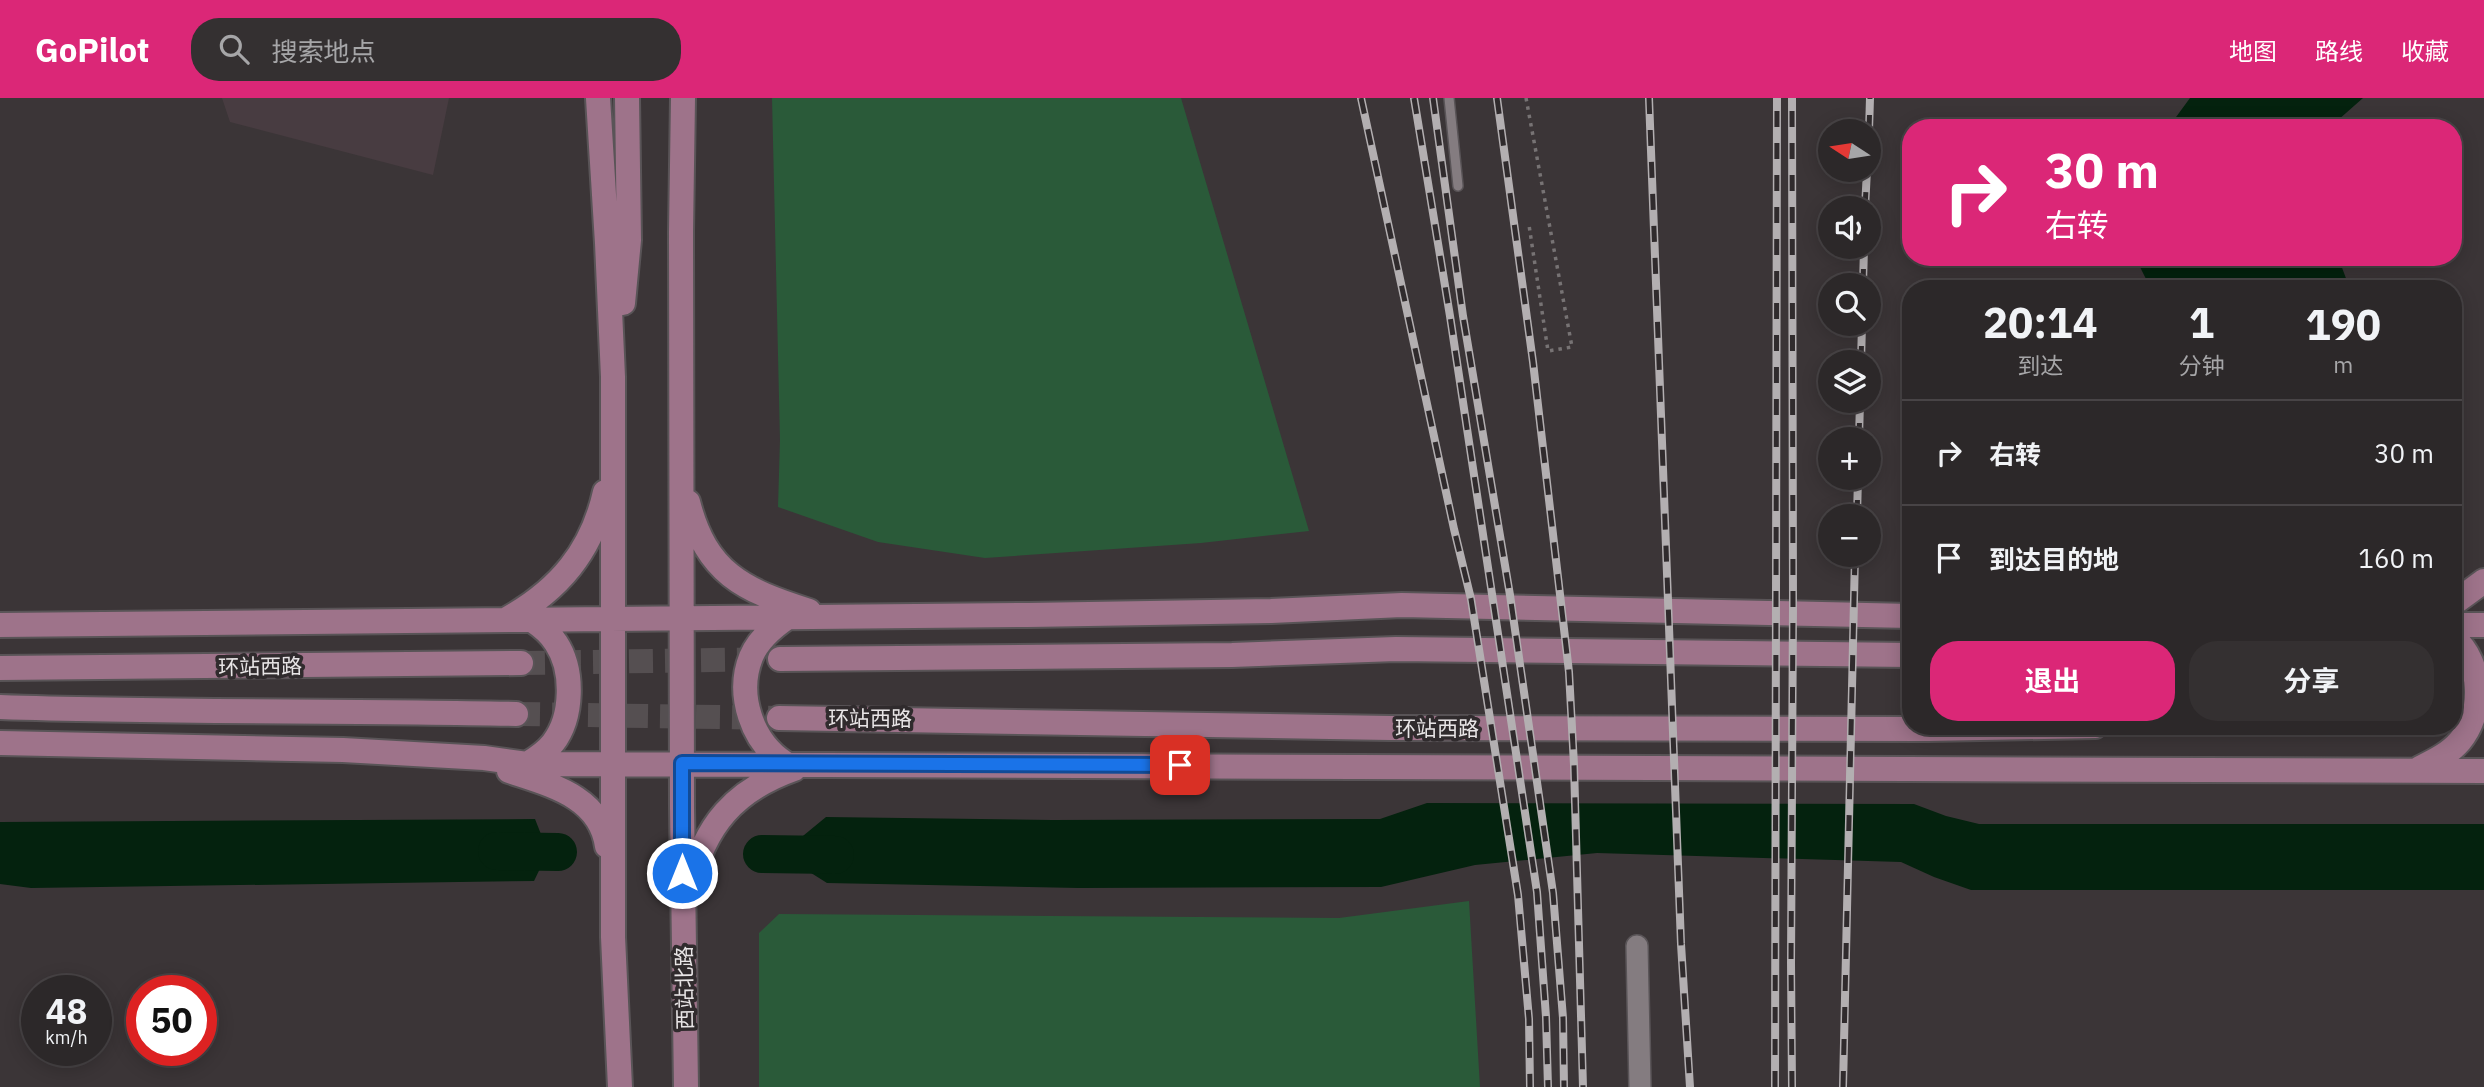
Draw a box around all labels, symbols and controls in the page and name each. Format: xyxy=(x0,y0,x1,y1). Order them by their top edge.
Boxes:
search box xyxy=(191,18,681,81)
text: GoPilot xyxy=(35,28,149,71)
icon: search xyxy=(215,30,253,68)
text: 搜索地点 xyxy=(271,34,376,68)
text: 地图 xyxy=(2229,35,2277,67)
text: 路线 xyxy=(2315,35,2363,67)
text: 收藏 xyxy=(2401,35,2449,67)
north arrow xyxy=(1818,119,1881,182)
map controls xyxy=(1818,119,1881,567)
text: 30 m xyxy=(2045,138,2159,201)
icon: right xyxy=(1930,147,2021,238)
button: sound xyxy=(1818,196,1881,259)
text: 右转 xyxy=(2045,204,2109,246)
button: search xyxy=(1818,273,1881,336)
text: 20:14 xyxy=(1983,295,2098,350)
text: 1 xyxy=(2189,295,2214,350)
text: 190 xyxy=(2305,297,2381,352)
text: m xyxy=(2333,349,2353,379)
button: layers xyxy=(1818,350,1881,413)
text: 到达 xyxy=(2017,350,2063,380)
text: 分钟 xyxy=(2179,350,2225,380)
button: + xyxy=(1818,427,1881,490)
icon: right xyxy=(1930,434,1968,472)
text: 30 m xyxy=(2374,436,2434,470)
text: 右转 xyxy=(1989,437,2041,471)
button: − xyxy=(1818,504,1881,567)
icon: arrive xyxy=(1930,539,1968,577)
text: 160 m xyxy=(2358,541,2434,575)
text: 到达目的地 xyxy=(1989,542,2119,576)
button: 退出 xyxy=(1930,641,2175,721)
button: 分享 xyxy=(2189,641,2434,721)
street label: 环站西路 xyxy=(218,651,302,681)
street label: 环站西路 xyxy=(828,704,912,732)
street label: 环站西路 xyxy=(1395,714,1479,742)
pin xyxy=(1150,735,1210,795)
icon: arrive xyxy=(1161,746,1199,784)
position arrow xyxy=(645,836,719,910)
street label: 西站北路 xyxy=(669,946,699,1030)
speed limit sign: 50 xyxy=(126,975,217,1066)
text: 48 xyxy=(45,988,88,1034)
text: km/h xyxy=(45,1026,88,1049)

